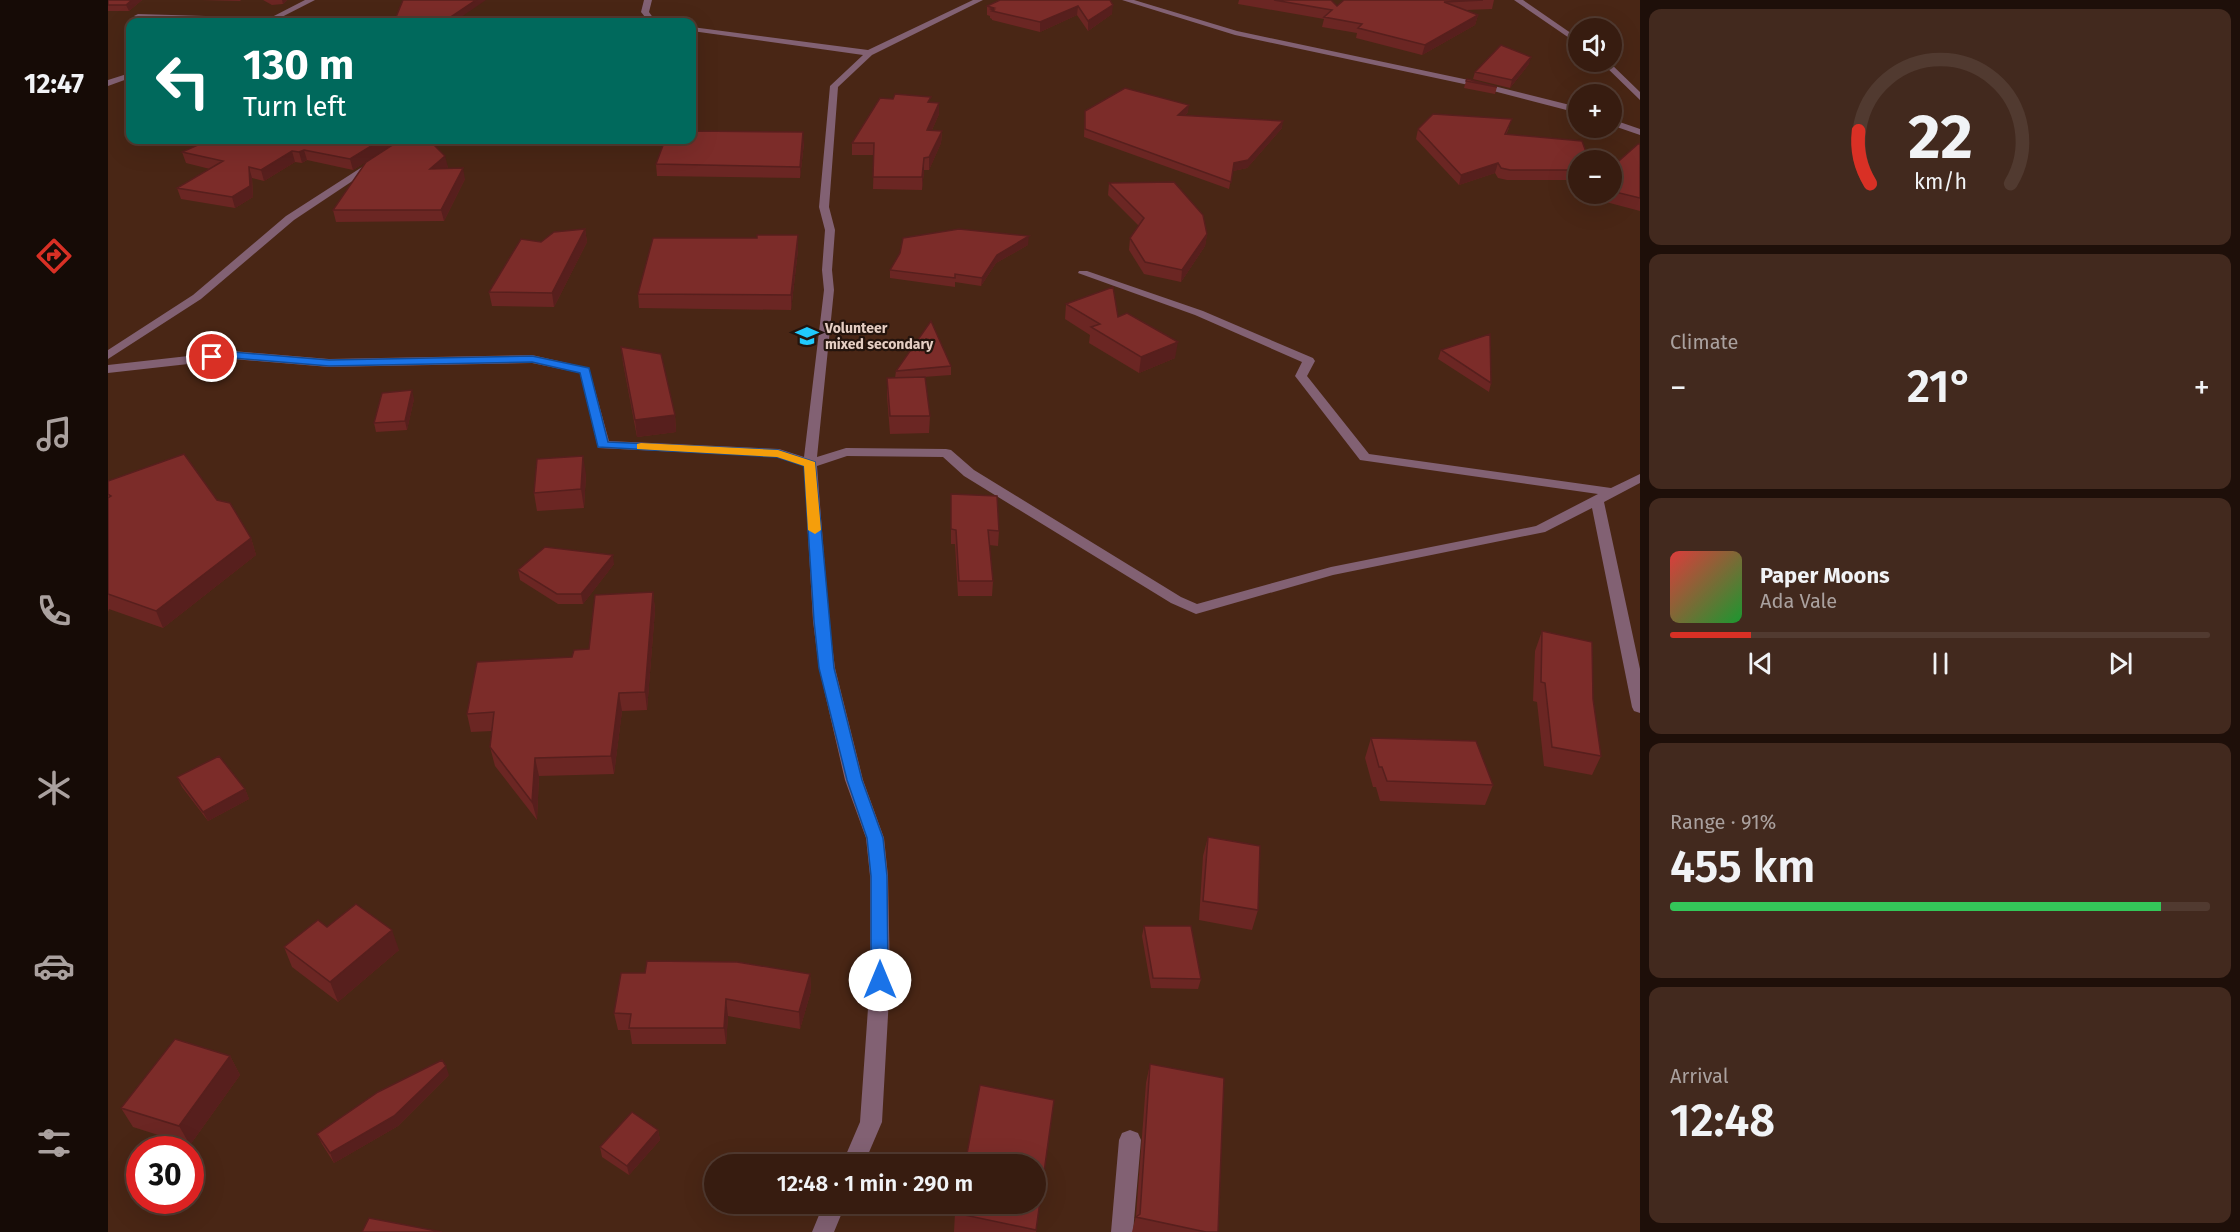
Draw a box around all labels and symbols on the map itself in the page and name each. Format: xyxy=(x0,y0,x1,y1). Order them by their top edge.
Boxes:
place label: Volunteer mixed secondary xyxy=(824,320,934,353)
school or university icon: Volunteer mixed secondary xyxy=(794,323,820,349)
pin xyxy=(186,331,237,382)
position arrow xyxy=(848,948,912,1012)
speed limit sign: 30 xyxy=(126,1136,204,1214)

